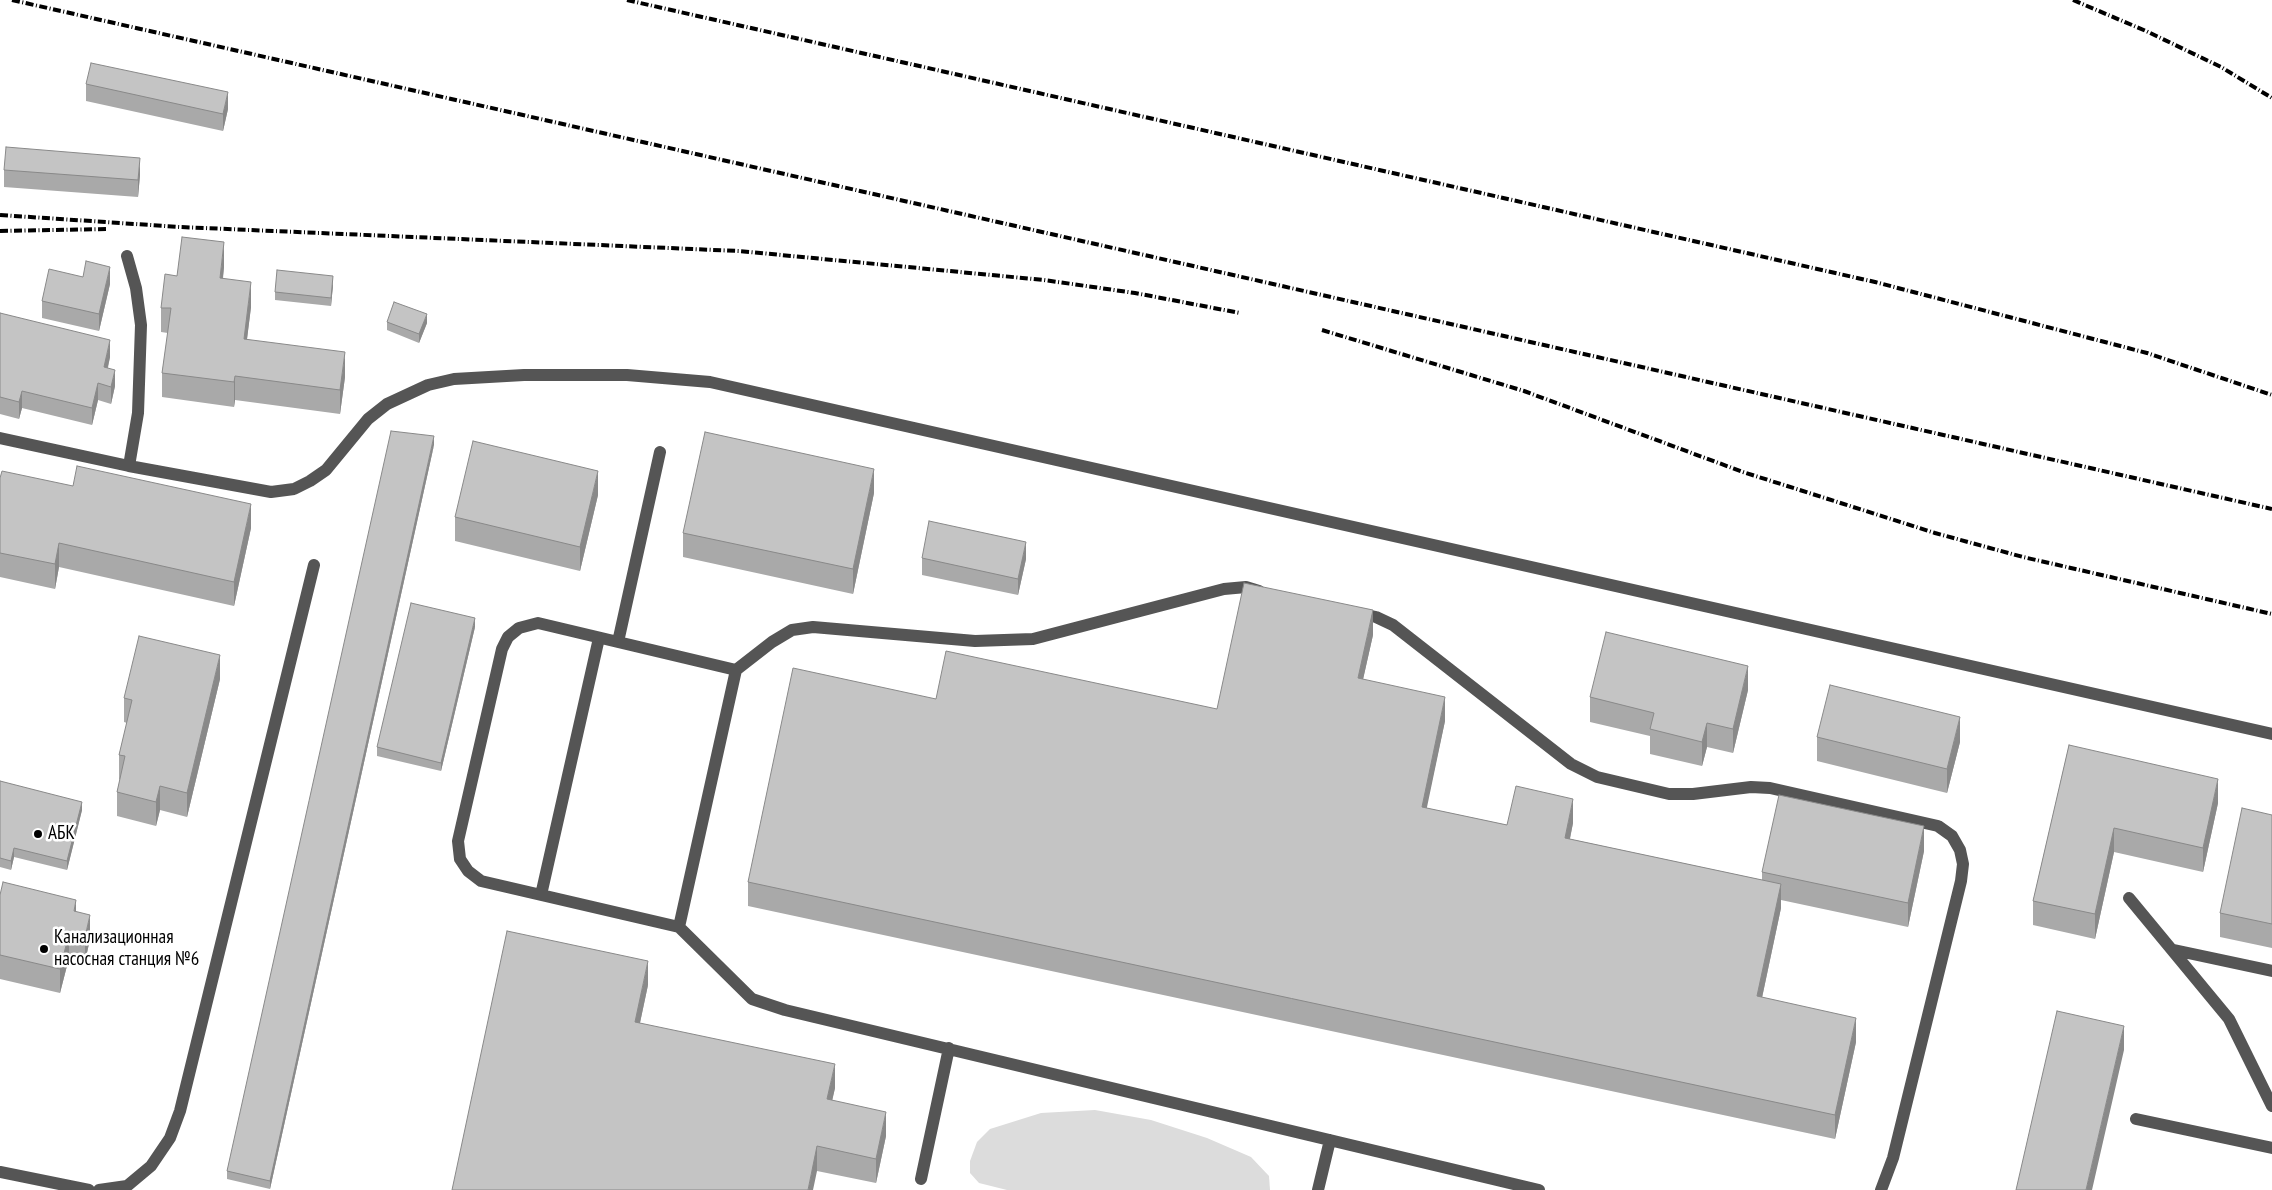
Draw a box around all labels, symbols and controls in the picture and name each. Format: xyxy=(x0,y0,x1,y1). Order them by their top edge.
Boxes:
place label: АБК xyxy=(48,823,75,845)
marker: АБК xyxy=(32,828,44,840)
place label: Канализационная насосная станция №6 xyxy=(54,927,199,971)
marker: Канализационная насосная станция №6 xyxy=(38,943,50,955)

